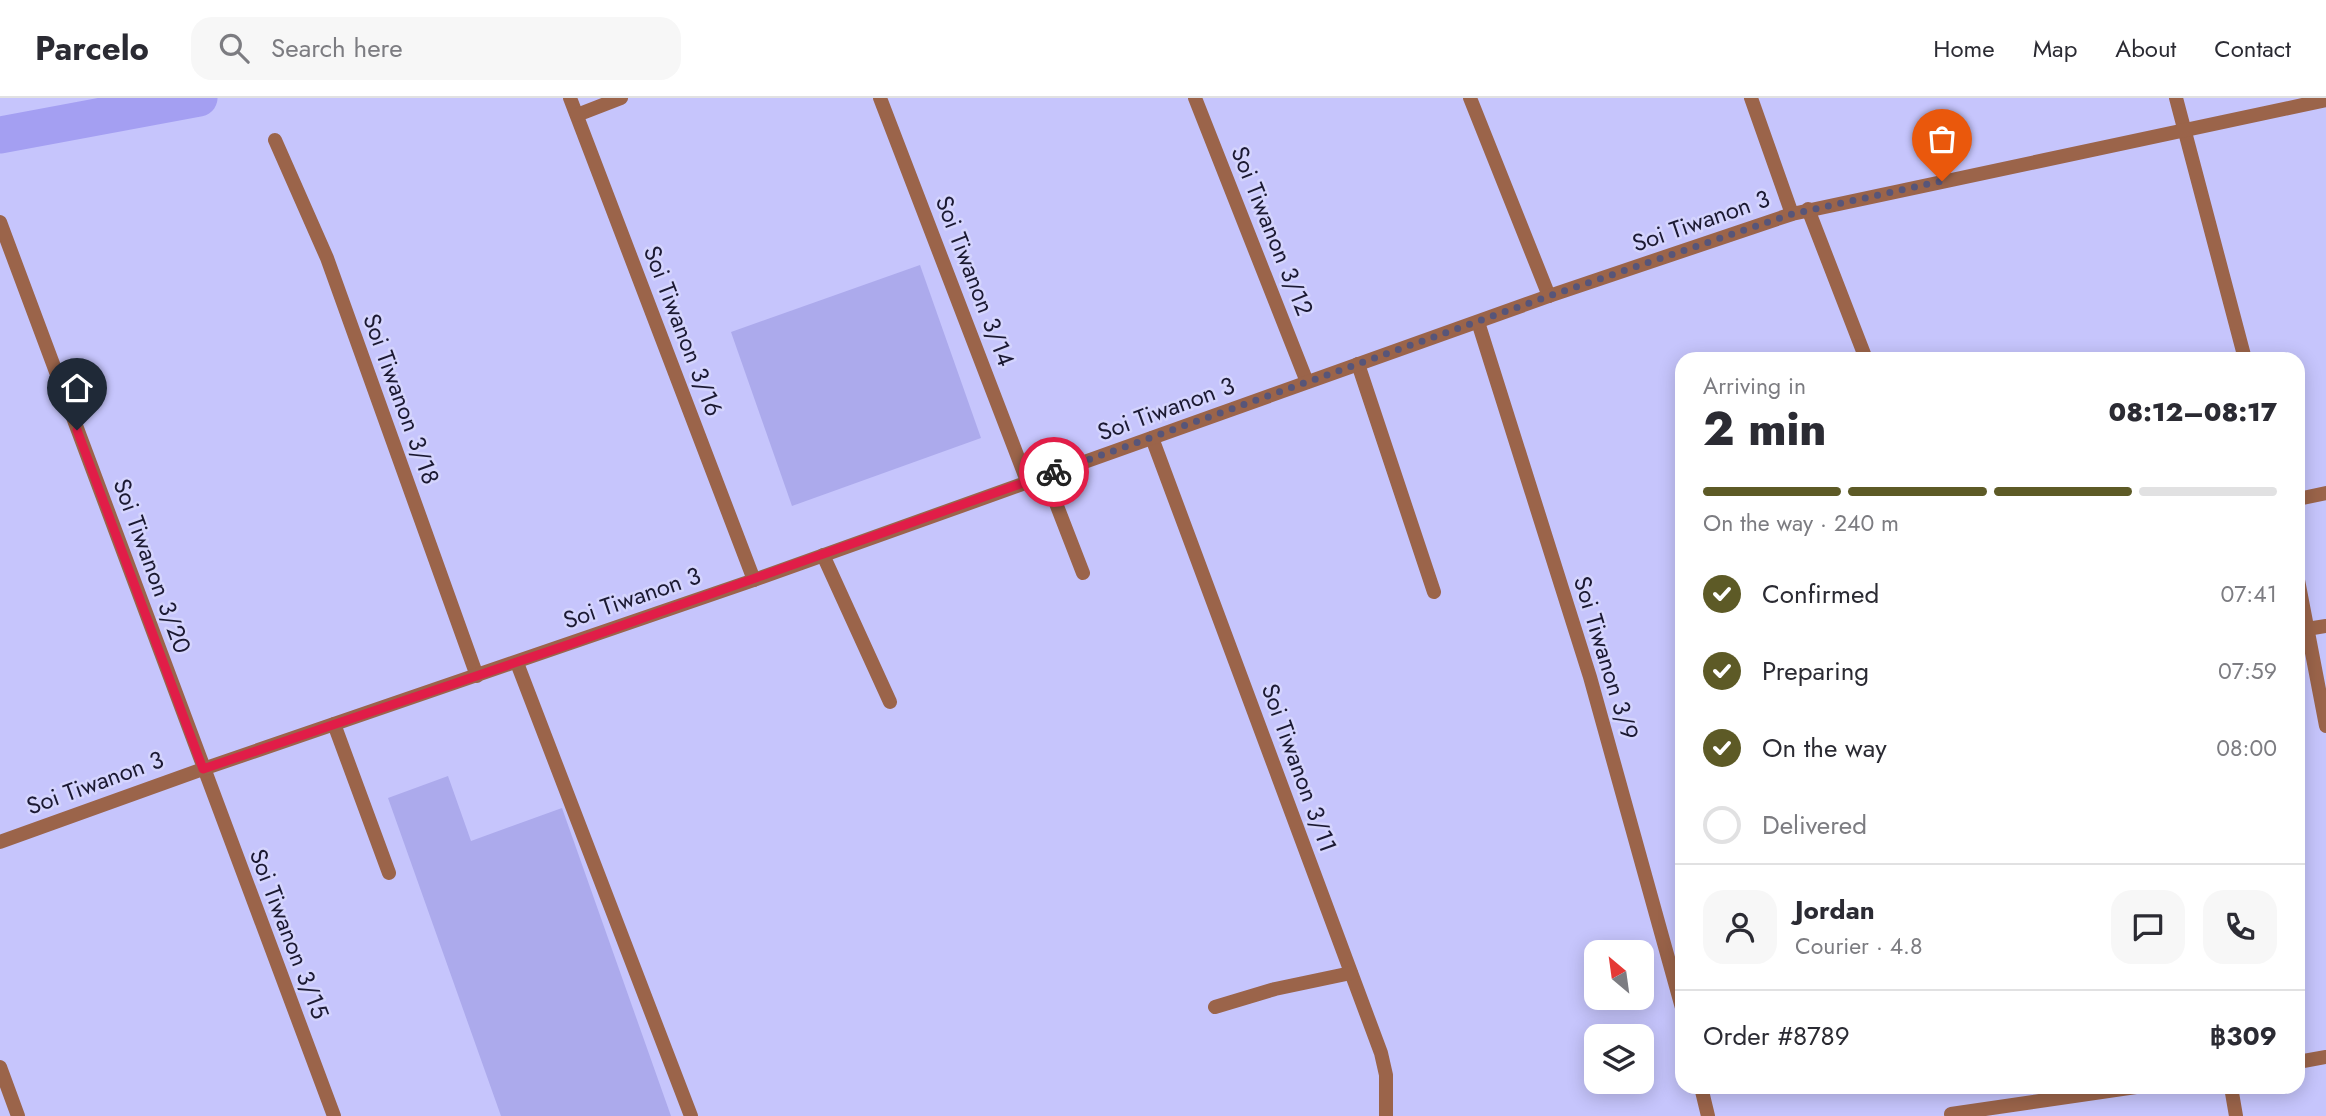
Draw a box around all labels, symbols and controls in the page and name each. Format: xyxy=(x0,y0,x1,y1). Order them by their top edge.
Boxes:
search box xyxy=(191,17,681,80)
text: Parcelo xyxy=(35,25,149,72)
icon: search xyxy=(215,29,253,67)
text: Search here xyxy=(271,29,403,67)
text: Home xyxy=(1933,31,1995,66)
text: Map xyxy=(2033,31,2077,66)
text: About xyxy=(2115,31,2176,66)
text: Contact xyxy=(2214,31,2291,66)
pin xyxy=(1912,109,1972,181)
icon: bag xyxy=(1923,120,1961,158)
street label: Soi Tiwanon 3/12 xyxy=(1223,141,1322,321)
street label: Soi Tiwanon 3 xyxy=(1627,181,1774,260)
street label: Soi Tiwanon 3/14 xyxy=(927,190,1024,371)
street label: Soi Tiwanon 3/16 xyxy=(635,240,732,421)
street label: Soi Tiwanon 3/18 xyxy=(354,309,449,489)
pin xyxy=(47,358,107,430)
street label: Soi Tiwanon 3 xyxy=(1092,368,1239,450)
icon: home xyxy=(58,369,96,407)
text: Arriving in xyxy=(1703,369,1806,403)
text: 08:12–08:17 xyxy=(2109,393,2277,431)
text: 2 min xyxy=(1703,396,1827,462)
courier xyxy=(1019,437,1089,507)
icon: bike xyxy=(1035,453,1073,491)
street label: Soi Tiwanon 3/20 xyxy=(105,474,200,658)
text: On the way · 240 m xyxy=(1703,506,1899,540)
street label: Soi Tiwanon 3 xyxy=(558,558,705,637)
street label: Soi Tiwanon 3/9 xyxy=(1565,572,1648,744)
icon: check xyxy=(1703,575,1741,613)
text: Confirmed xyxy=(1762,575,1879,613)
text: 07:41 xyxy=(2220,577,2277,611)
icon: check xyxy=(1703,652,1741,690)
text: Preparing xyxy=(1762,652,1869,690)
text: 07:59 xyxy=(2218,654,2277,688)
street label: Soi Tiwanon 3/11 xyxy=(1253,679,1346,857)
icon: check xyxy=(1703,729,1741,767)
text: On the way xyxy=(1762,729,1887,767)
text: 08:00 xyxy=(2216,731,2277,765)
street label: Soi Tiwanon 3 xyxy=(21,742,168,824)
text: Delivered xyxy=(1762,806,1867,844)
street label: Soi Tiwanon 3/15 xyxy=(241,844,338,1024)
button: person xyxy=(1703,890,1777,964)
button: chat xyxy=(2111,890,2185,964)
button: phone xyxy=(2203,890,2277,964)
text: Jordan xyxy=(1795,891,1875,929)
text: Courier · 4.8 xyxy=(1795,929,1923,963)
north arrow xyxy=(1584,940,1654,1010)
map controls xyxy=(1584,940,1654,1094)
text: Order #8789 xyxy=(1703,1017,1850,1055)
text: ฿309 xyxy=(2210,1017,2277,1055)
button: layers xyxy=(1584,1024,1654,1094)

